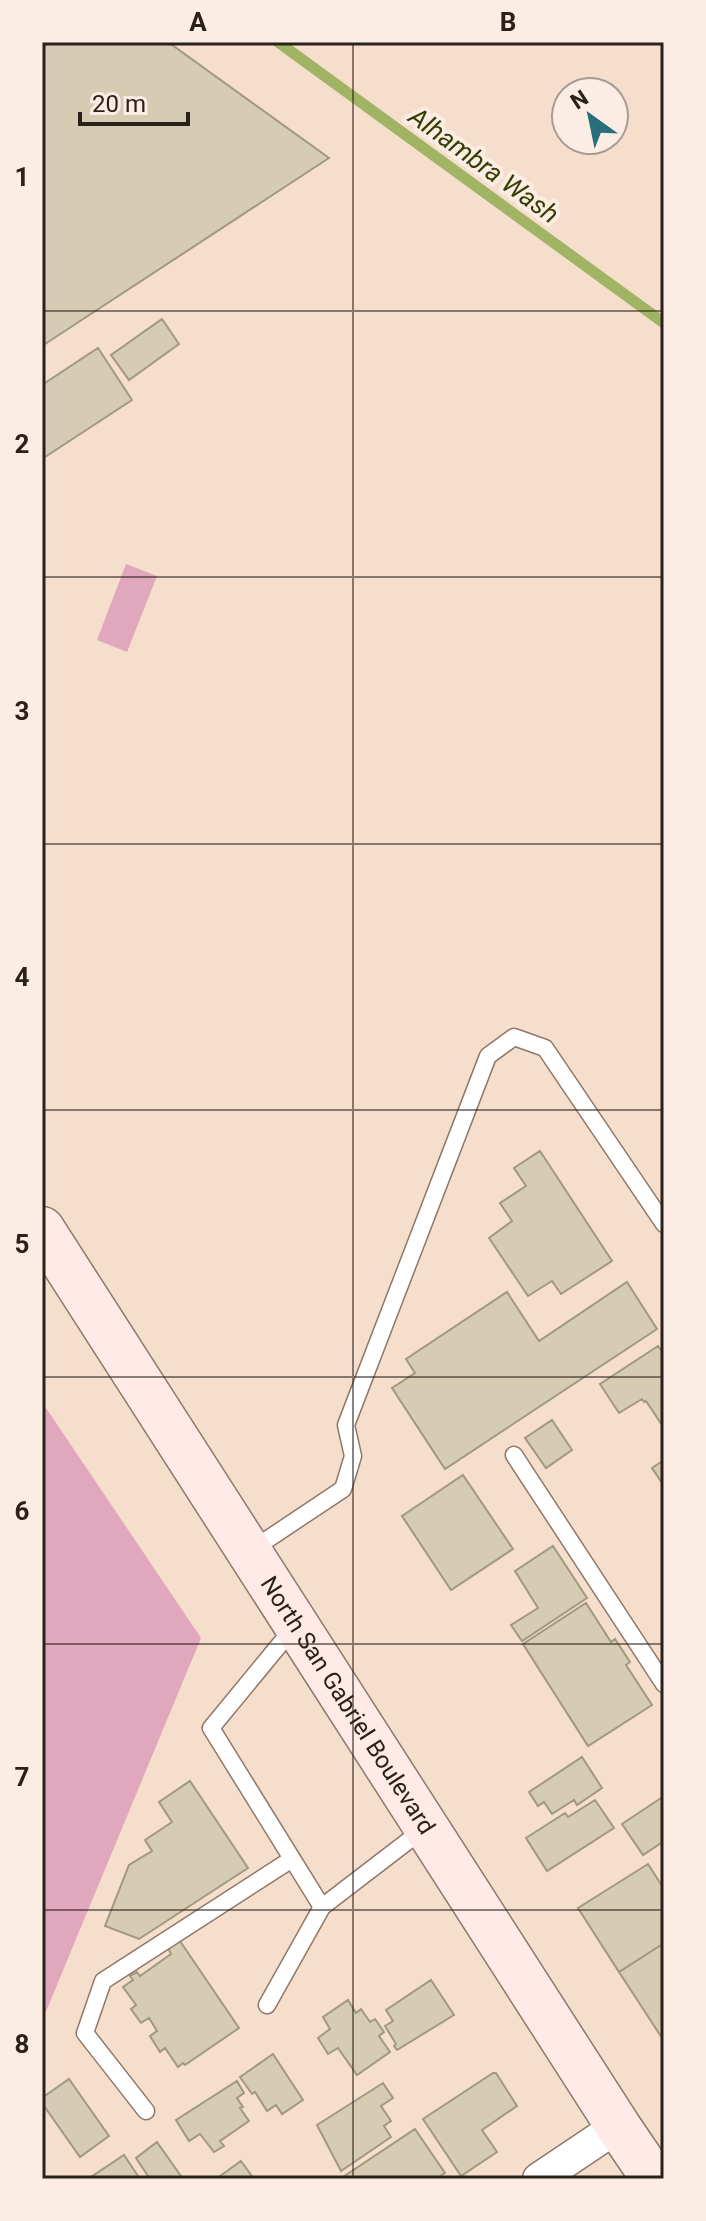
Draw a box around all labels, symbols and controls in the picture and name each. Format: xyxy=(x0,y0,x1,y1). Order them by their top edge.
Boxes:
text: A xyxy=(189,7,207,37)
text: B xyxy=(500,7,516,37)
scale bar xyxy=(80,76,188,126)
north arrow xyxy=(550,76,630,156)
text: N xyxy=(566,85,593,114)
text: 20 m xyxy=(92,90,146,118)
water label: Alhambra Wash xyxy=(402,100,564,229)
text: 1 xyxy=(15,162,29,192)
text: 2 xyxy=(15,429,29,459)
text: 3 xyxy=(15,696,29,726)
text: 4 xyxy=(15,962,30,992)
text: 5 xyxy=(15,1229,29,1259)
text: 6 xyxy=(15,1496,30,1526)
street label: North San Gabriel Boulevard xyxy=(255,1571,441,1839)
text: 7 xyxy=(15,1762,29,1792)
text: 8 xyxy=(15,2029,29,2059)

